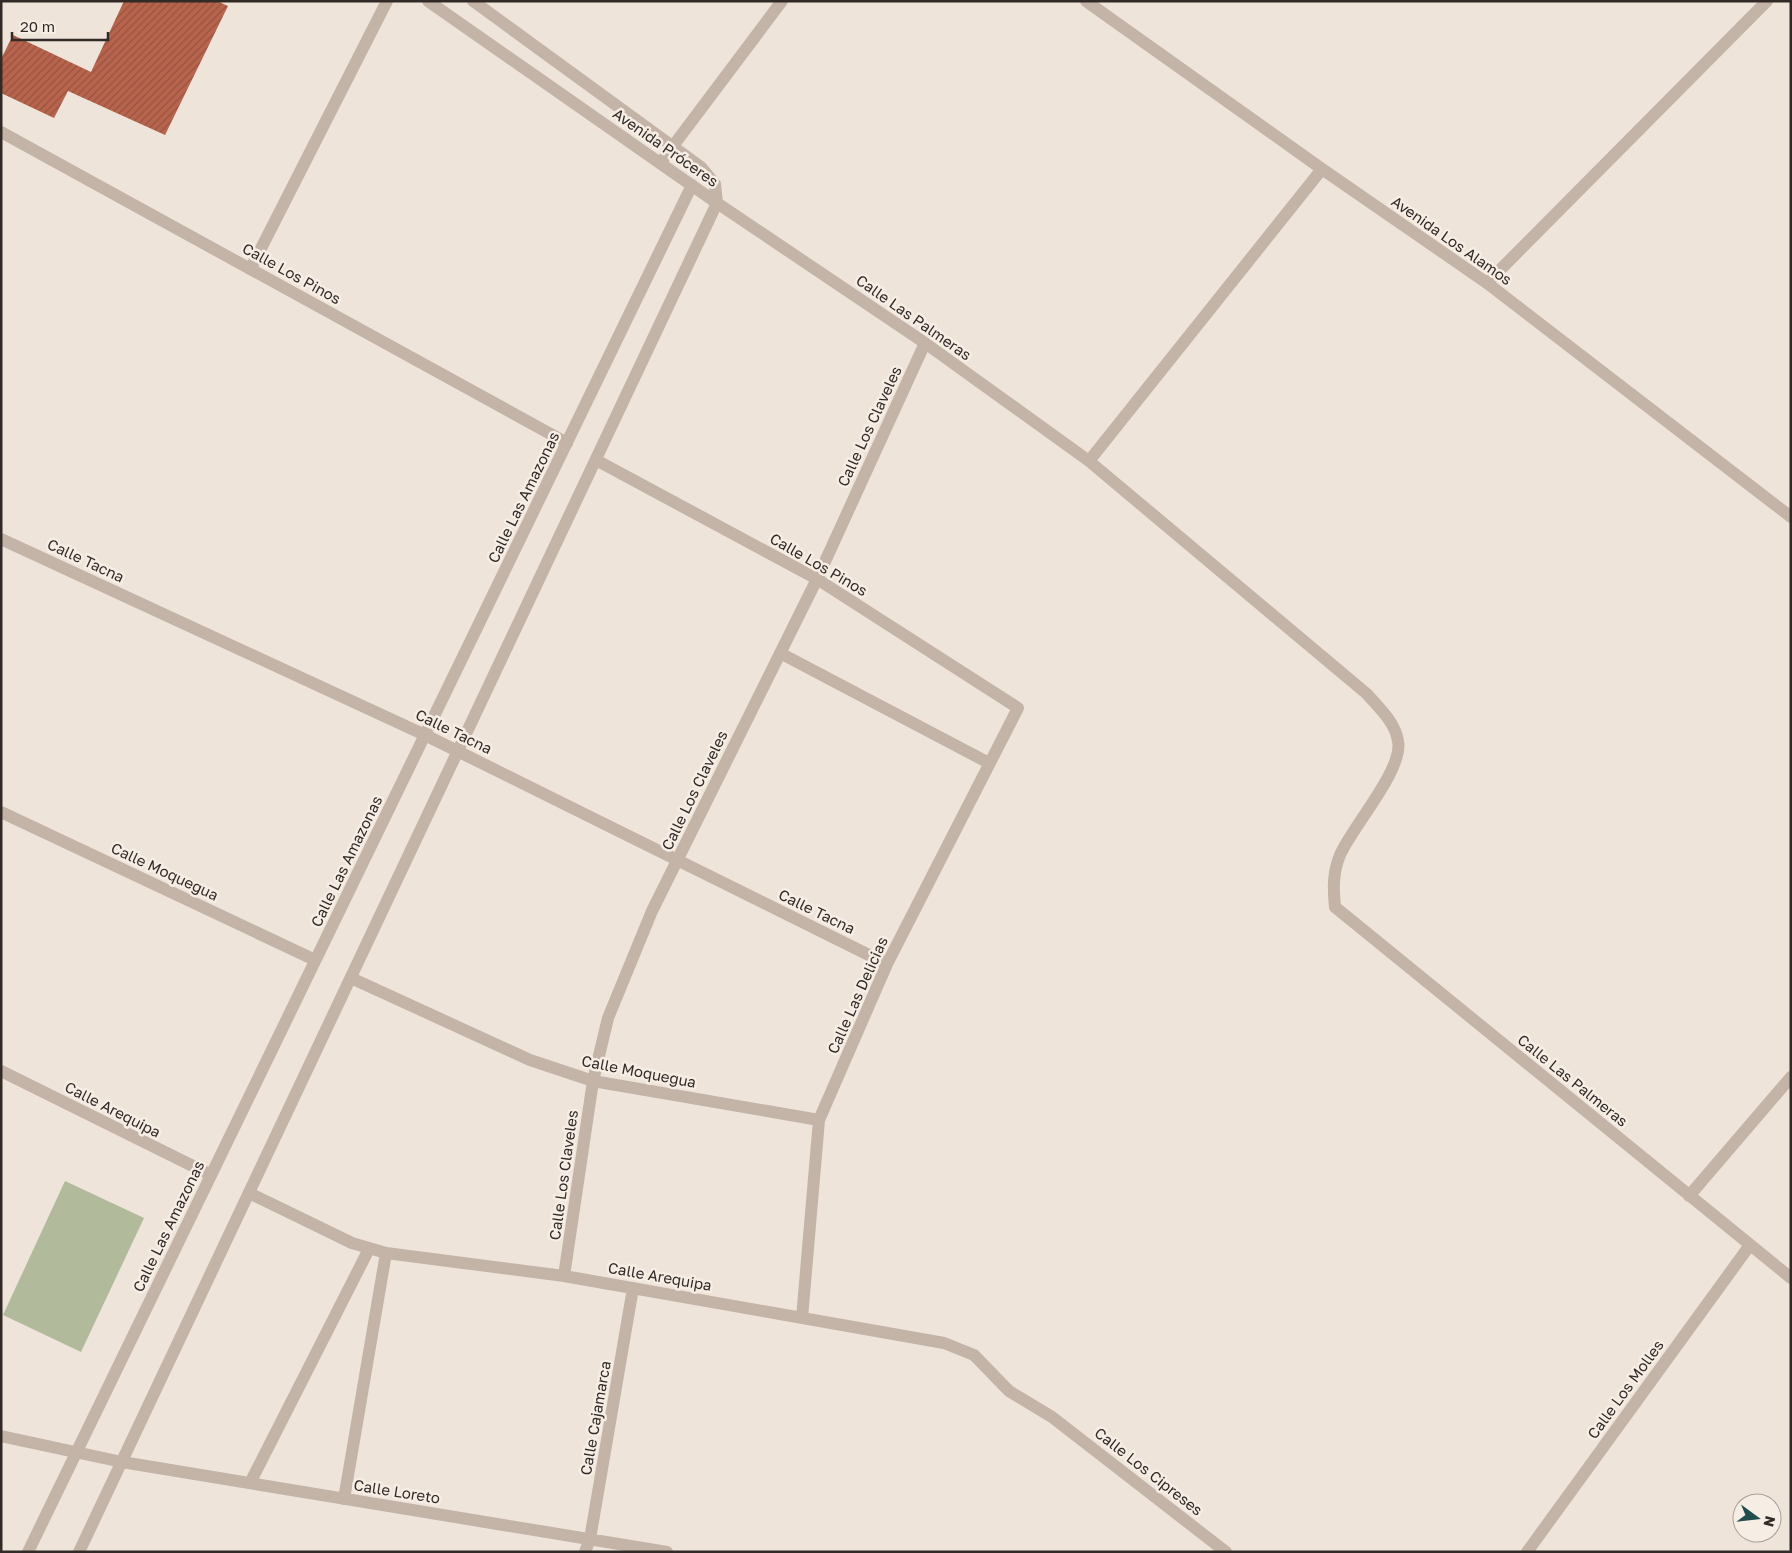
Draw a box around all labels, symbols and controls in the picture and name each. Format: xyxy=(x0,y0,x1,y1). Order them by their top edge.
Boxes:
scale bar xyxy=(12,10,109,42)
text: 20 m xyxy=(20,17,55,35)
street label: Avenida Próceres xyxy=(610,104,722,190)
street label: Avenida Los Alamos xyxy=(1388,192,1516,288)
street label: Calle Los Pinos xyxy=(240,239,344,307)
street label: Calle Las Palmeras xyxy=(853,270,975,364)
street label: Calle Los Claveles xyxy=(833,363,905,489)
street label: Calle Las Amazonas xyxy=(483,429,563,565)
street label: Calle Los Pinos xyxy=(767,529,871,599)
street label: Calle Tacna xyxy=(45,534,127,586)
street label: Calle Tacna xyxy=(413,705,495,757)
street label: Calle Los Claveles xyxy=(657,727,731,853)
street label: Calle Las Amazonas xyxy=(306,793,386,929)
street label: Calle Moquegua xyxy=(109,838,221,904)
street label: Calle Tacna xyxy=(776,885,858,937)
street label: Calle Las Delicias xyxy=(823,934,891,1056)
street label: Calle Las Palmeras xyxy=(1514,1030,1632,1130)
street label: Calle Moquegua xyxy=(580,1051,698,1091)
street label: Calle Arequipa xyxy=(62,1077,164,1141)
street label: Calle Los Claveles xyxy=(545,1109,581,1241)
street label: Calle Las Amazonas xyxy=(128,1158,208,1294)
street label: Calle Arequipa xyxy=(607,1258,713,1294)
street label: Calle Los Molles xyxy=(1583,1336,1667,1442)
street label: Calle Cajamarca xyxy=(576,1359,614,1477)
street label: Calle Los Cipreses xyxy=(1091,1423,1207,1519)
street label: Calle Loreto xyxy=(352,1475,442,1507)
north arrow xyxy=(1732,1493,1782,1543)
text: N xyxy=(1760,1514,1780,1529)

